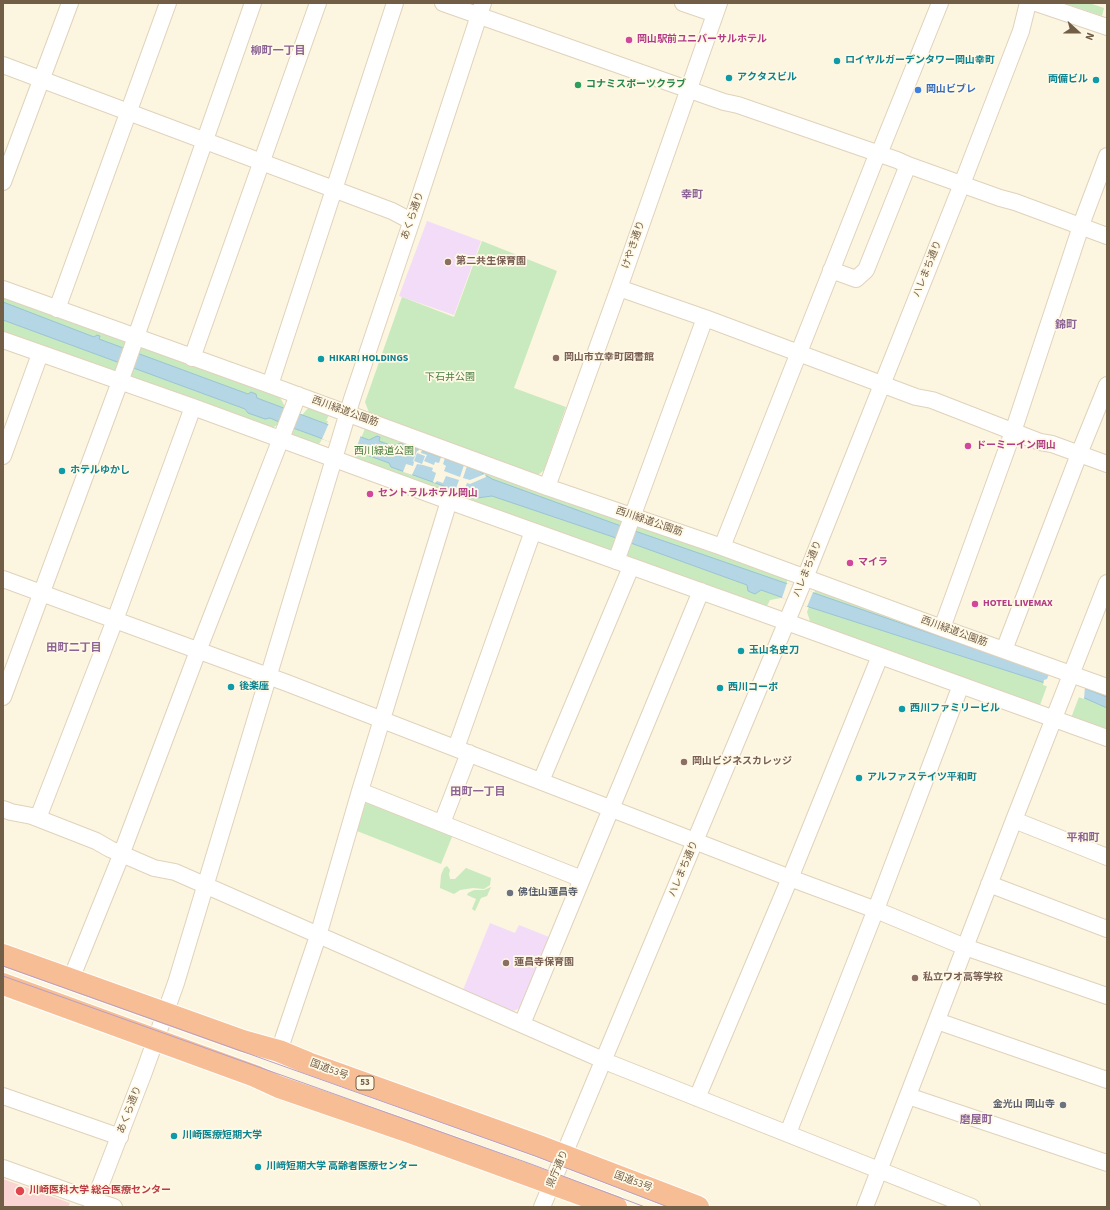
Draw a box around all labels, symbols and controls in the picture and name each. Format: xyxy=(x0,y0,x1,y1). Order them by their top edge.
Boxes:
north arrow xyxy=(1058,12,1098,52)
text: N xyxy=(1081,30,1098,43)
place label: 岡山駅前ユニバーサルホテル xyxy=(637,34,767,46)
marker: 岡山駅前ユニバーサルホテル xyxy=(624,35,634,45)
district label: 柳町一丁目 xyxy=(251,45,305,59)
place label: ロイヤルガーデンタワー岡山幸町 xyxy=(845,55,995,67)
marker: ロイヤルガーデンタワー岡山幸町 xyxy=(832,56,842,66)
place label: アクタスビル xyxy=(737,72,797,84)
marker: アクタスビル xyxy=(724,73,734,83)
place label: 両備ビル xyxy=(1048,74,1088,86)
marker: 両備ビル xyxy=(1091,75,1101,85)
place label: コナミスポーツクラブ xyxy=(586,79,686,91)
marker: コナミスポーツクラブ xyxy=(573,80,583,90)
place label: 岡山ビブレ xyxy=(926,84,976,96)
marker: 岡山ビブレ xyxy=(913,85,923,95)
district label: 幸町 xyxy=(681,189,703,203)
street label: あくら通り xyxy=(399,190,427,242)
street label: けやき通り xyxy=(620,219,648,271)
street label: ハレまち通り xyxy=(911,239,945,299)
place label: 第二共生保育園 xyxy=(456,256,526,268)
marker: 第二共生保育園 xyxy=(443,257,453,267)
district label: 錦町 xyxy=(1055,319,1077,333)
place label: 岡山市立幸町図書館 xyxy=(564,352,654,364)
place label: HIKARI HOLDINGS xyxy=(329,353,408,365)
marker: 岡山市立幸町図書館 xyxy=(551,353,561,363)
marker: HIKARI HOLDINGS xyxy=(316,354,326,364)
park label: 下石井公園 xyxy=(425,372,475,384)
street label: 西川緑道公園筋 xyxy=(310,394,380,430)
place label: ドーミーイン岡山 xyxy=(976,440,1056,452)
marker: ドーミーイン岡山 xyxy=(963,441,973,451)
park label: 西川緑道公園 xyxy=(354,446,414,458)
place label: ホテルゆかし xyxy=(70,465,130,477)
marker: ホテルゆかし xyxy=(57,466,67,476)
place label: セントラルホテル岡山 xyxy=(378,488,478,500)
marker: セントラルホテル岡山 xyxy=(365,489,375,499)
street label: 西川緑道公園筋 xyxy=(614,505,684,539)
street label: ハレまち通り xyxy=(791,539,825,599)
place label: マイラ xyxy=(858,557,888,569)
marker: マイラ xyxy=(845,558,855,568)
place label: HOTEL LIVEMAX xyxy=(983,598,1053,610)
marker: HOTEL LIVEMAX xyxy=(970,599,980,609)
street label: 西川緑道公園筋 xyxy=(919,614,989,650)
district label: 田町二丁目 xyxy=(47,642,101,656)
place label: 玉山名史刀 xyxy=(749,645,799,657)
marker: 玉山名史刀 xyxy=(736,646,746,656)
place label: 後楽座 xyxy=(239,681,269,693)
marker: 後楽座 xyxy=(226,682,236,692)
place label: 西川コーポ xyxy=(728,682,778,694)
marker: 西川コーポ xyxy=(715,683,725,693)
place label: 西川ファミリービル xyxy=(910,703,1000,715)
marker: 西川ファミリービル xyxy=(897,704,907,714)
place label: 岡山ビジネスカレッジ xyxy=(692,756,792,768)
marker: 岡山ビジネスカレッジ xyxy=(679,757,689,767)
place label: アルファステイツ平和町 xyxy=(867,772,977,784)
marker: アルファステイツ平和町 xyxy=(854,773,864,783)
district label: 田町一丁目 xyxy=(451,786,505,800)
district label: 平和町 xyxy=(1067,832,1099,846)
street label: ハレまち通り xyxy=(667,839,701,899)
place label: 佛住山蓮昌寺 xyxy=(518,887,578,899)
marker: 佛住山蓮昌寺 xyxy=(505,888,515,898)
place label: 蓮昌寺保育園 xyxy=(514,957,574,969)
marker: 蓮昌寺保育園 xyxy=(501,958,511,968)
place label: 私立ワオ高等学校 xyxy=(923,972,1003,984)
marker: 私立ワオ高等学校 xyxy=(910,973,920,983)
street label: 国道53号 xyxy=(308,1058,350,1082)
road number: 53 xyxy=(356,1076,374,1090)
street label: あくら通り xyxy=(115,1085,145,1135)
place label: 金光山 岡山寺 xyxy=(993,1099,1055,1111)
marker: 金光山 岡山寺 xyxy=(1058,1100,1068,1110)
district label: 磨屋町 xyxy=(960,1114,992,1128)
place label: 川崎医療短期大学 xyxy=(182,1130,262,1142)
marker: 川崎医療短期大学 xyxy=(169,1131,179,1141)
street label: 県庁通り xyxy=(545,1148,571,1190)
place label: 川﨑短期大学 高齢者医療センター xyxy=(266,1161,418,1173)
marker: 川﨑短期大学 高齢者医療センター xyxy=(253,1162,263,1172)
street label: 国道53号 xyxy=(612,1169,654,1195)
marker: 川崎医科大学 総合医療センター xyxy=(14,1185,26,1197)
place label: 川崎医科大学 総合医療センター xyxy=(29,1185,171,1197)

